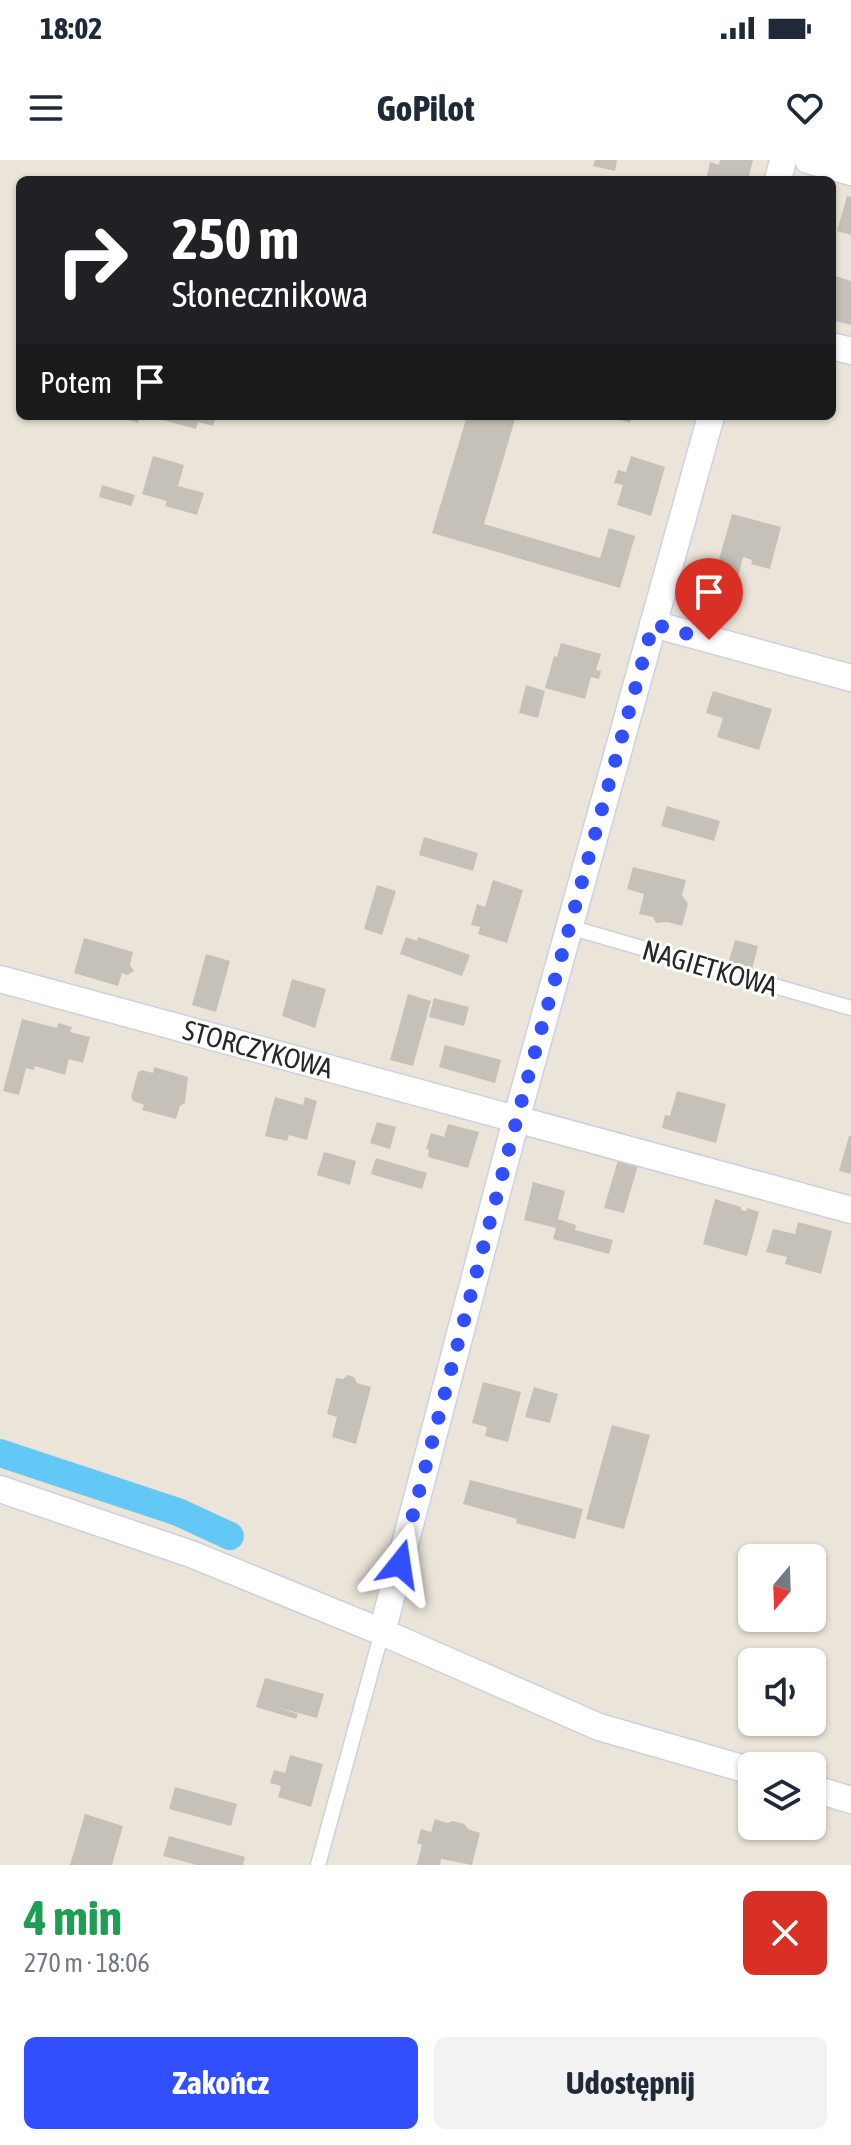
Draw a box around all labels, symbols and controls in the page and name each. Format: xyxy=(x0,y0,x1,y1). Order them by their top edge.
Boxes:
text: 18:02 xyxy=(40,11,102,45)
icon: menu xyxy=(24,86,68,130)
icon: heart xyxy=(783,86,827,130)
text: GoPilot xyxy=(376,87,475,129)
text: 250 m xyxy=(172,207,299,271)
icon: right xyxy=(40,208,144,312)
text: Słonecznikowa xyxy=(172,273,368,315)
icon: arrive xyxy=(128,360,172,404)
text: Potem xyxy=(40,365,112,399)
pin xyxy=(675,558,743,640)
icon: arrive xyxy=(687,570,731,614)
street label: NAGIETKOWA xyxy=(639,933,781,1003)
street label: STORCZYKOWA xyxy=(180,1014,337,1084)
position arrow xyxy=(358,1522,442,1606)
north arrow xyxy=(738,1544,826,1632)
map controls xyxy=(738,1544,826,1840)
button: sound xyxy=(738,1648,826,1736)
button: layers xyxy=(738,1752,826,1840)
text: 4 min xyxy=(24,1890,122,1945)
button: close xyxy=(743,1891,827,1975)
text: 270 m · 18:06 xyxy=(24,1948,150,1978)
button: Zakończ xyxy=(24,2037,418,2129)
button: Udostępnij xyxy=(434,2037,827,2129)

